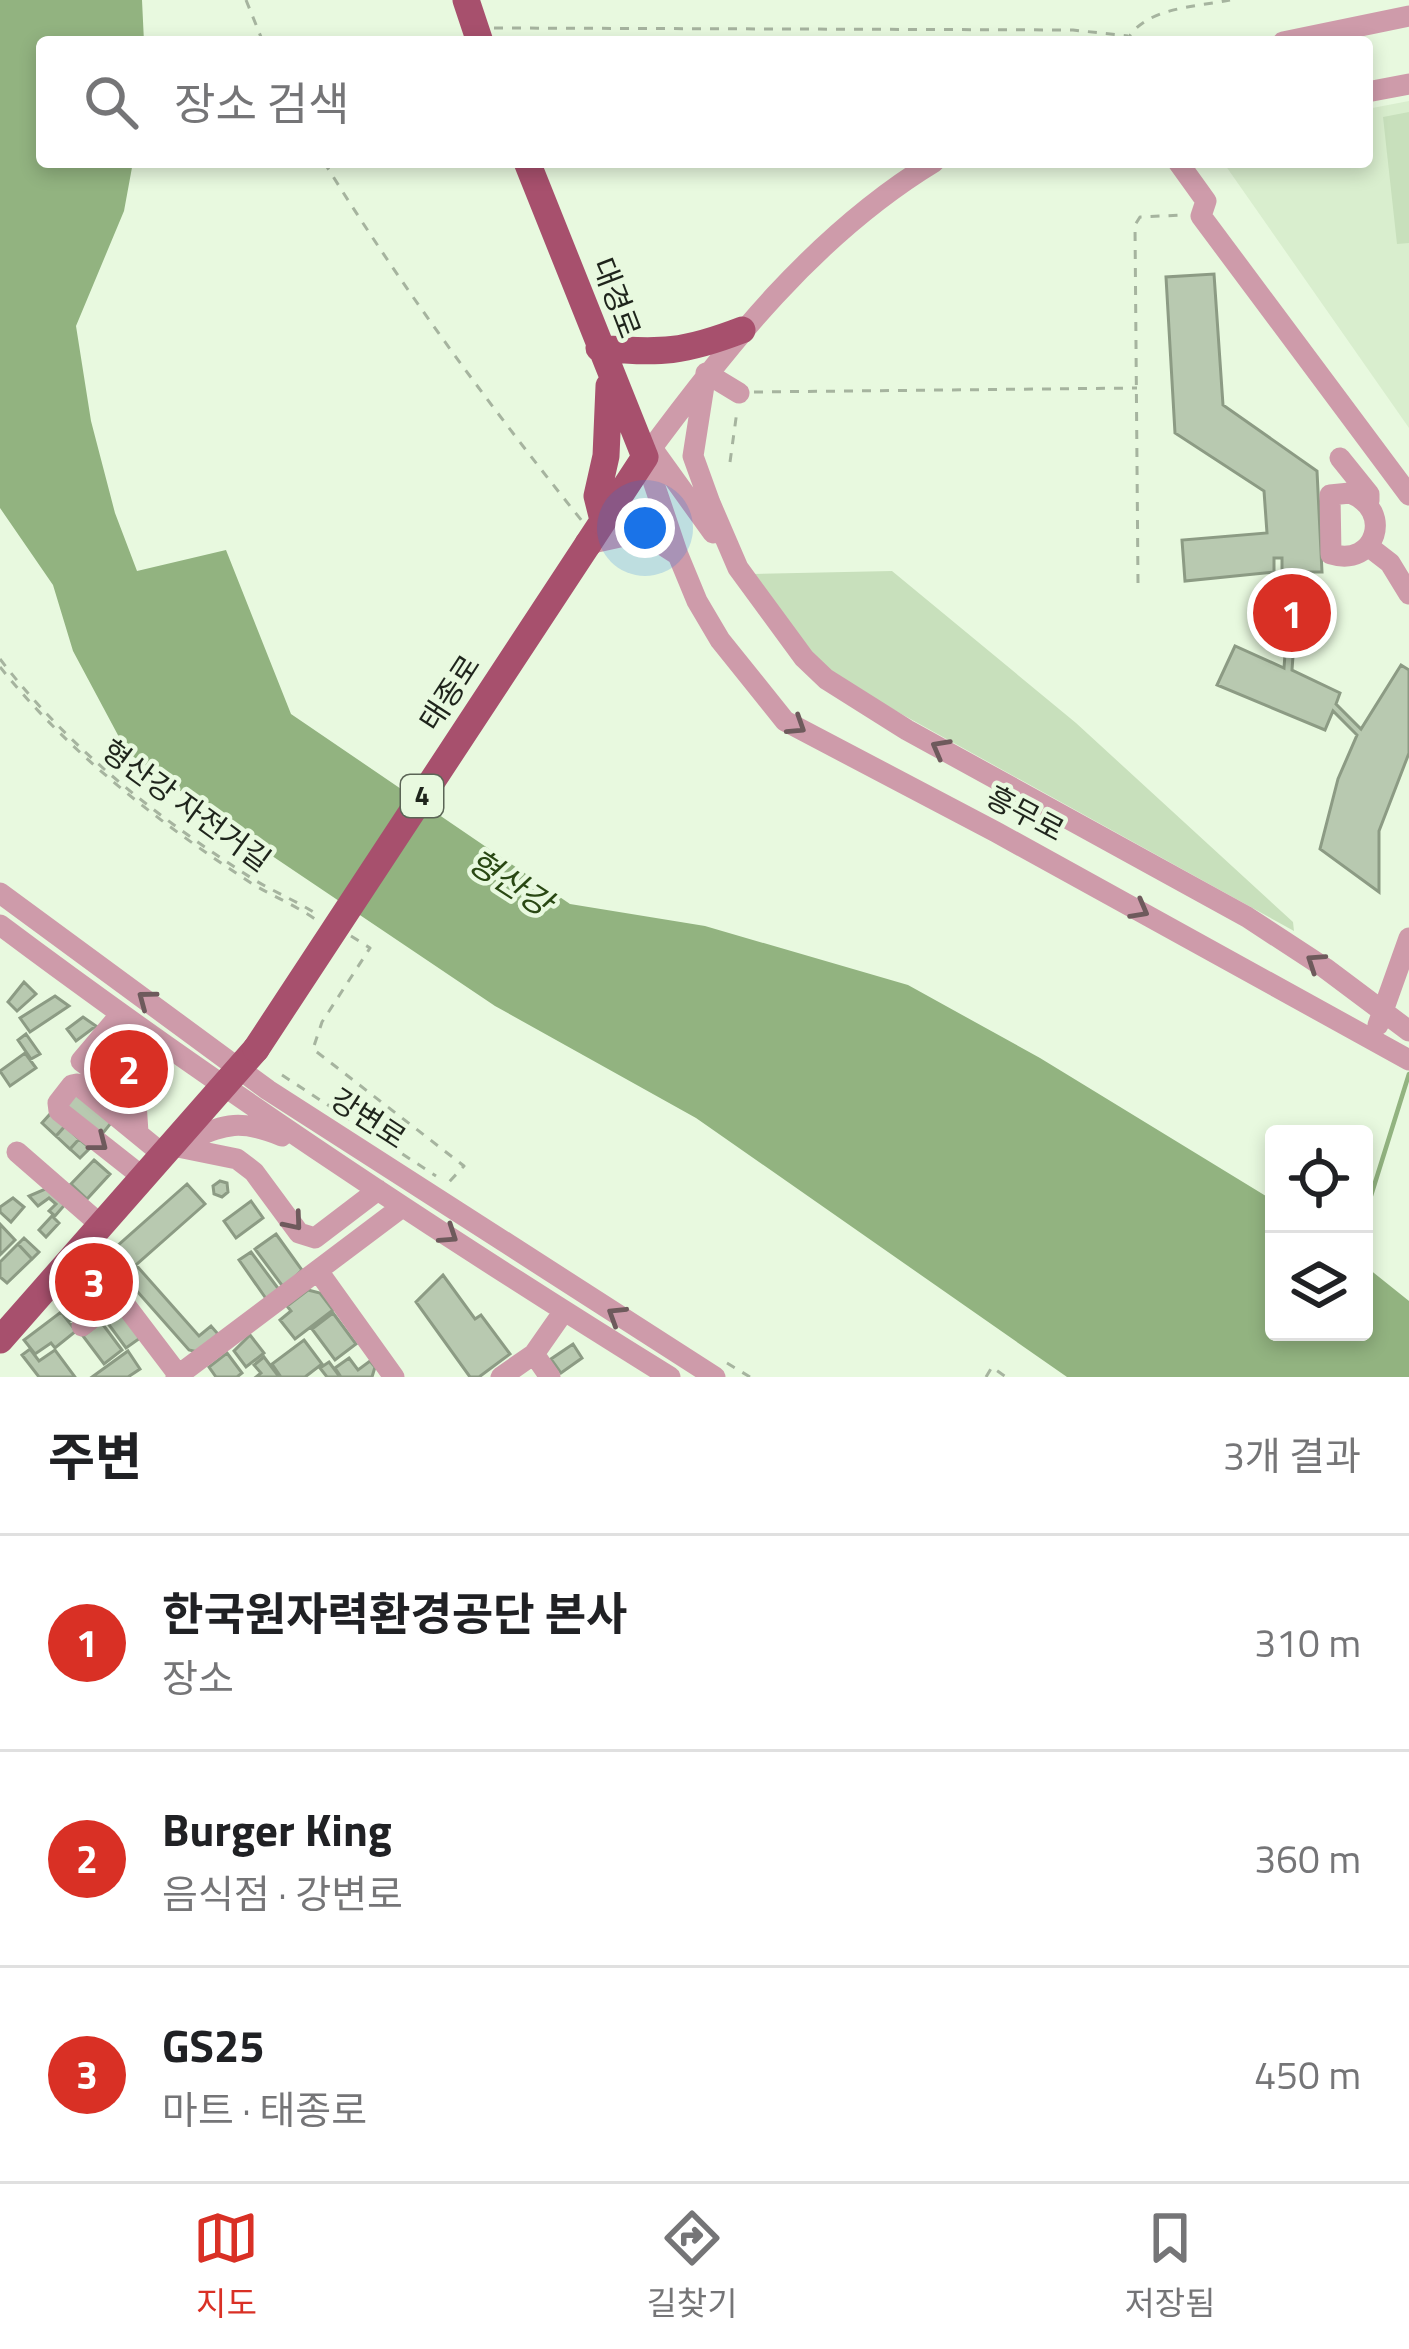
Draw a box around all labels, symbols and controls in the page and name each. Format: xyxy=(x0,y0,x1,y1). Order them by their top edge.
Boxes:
search box xyxy=(36,36,1373,168)
icon: search xyxy=(78,69,144,135)
text: 장소 검색 xyxy=(174,69,350,137)
street label: 대경로 xyxy=(581,251,653,345)
your location xyxy=(615,498,675,558)
pin: 1 xyxy=(1253,568,1331,658)
street label: 태종로 xyxy=(407,645,491,740)
one-way arrow xyxy=(784,711,806,733)
street label: 형산강 자전거길 xyxy=(92,728,281,883)
one-way arrow xyxy=(931,739,952,762)
street label: 흥무로 xyxy=(978,773,1073,853)
road number: 4 xyxy=(401,775,443,817)
water label: 형산강 xyxy=(458,836,566,930)
one-way arrow xyxy=(1128,896,1149,919)
one-way arrow xyxy=(1306,954,1328,976)
one-way arrow xyxy=(138,991,159,1013)
pin: 2 xyxy=(90,1024,168,1114)
street label: 강변로 xyxy=(321,1076,416,1160)
map controls xyxy=(1265,1125,1373,1341)
button: locate xyxy=(1265,1125,1373,1233)
one-way arrow xyxy=(85,1129,107,1150)
one-way arrow xyxy=(279,1208,301,1230)
one-way arrow xyxy=(435,1221,457,1243)
button: layers xyxy=(1265,1233,1373,1341)
pin: 3 xyxy=(55,1237,133,1327)
one-way arrow xyxy=(607,1307,629,1329)
text: 주변 xyxy=(48,1417,142,1495)
text: 3개 결과 xyxy=(1223,1426,1361,1485)
text: 한국원자력환경공단 본사 xyxy=(162,1579,627,1647)
text: 1 xyxy=(76,1613,98,1672)
text: 310 m xyxy=(1254,1613,1361,1672)
text: 장소 xyxy=(162,1648,234,1707)
text: Burger King xyxy=(162,1795,392,1863)
text: 2 xyxy=(76,1829,98,1888)
text: 360 m xyxy=(1254,1829,1361,1888)
text: 음식점 · 강변로 xyxy=(162,1864,403,1923)
text: GS25 xyxy=(162,2011,264,2079)
text: 3 xyxy=(76,2045,98,2104)
text: 450 m xyxy=(1254,2045,1361,2104)
text: 마트 · 태종로 xyxy=(162,2080,367,2139)
tab: 지도 xyxy=(193,2205,259,2328)
tab: 길찾기 xyxy=(646,2205,738,2328)
tab: 저장됨 xyxy=(1124,2205,1216,2328)

